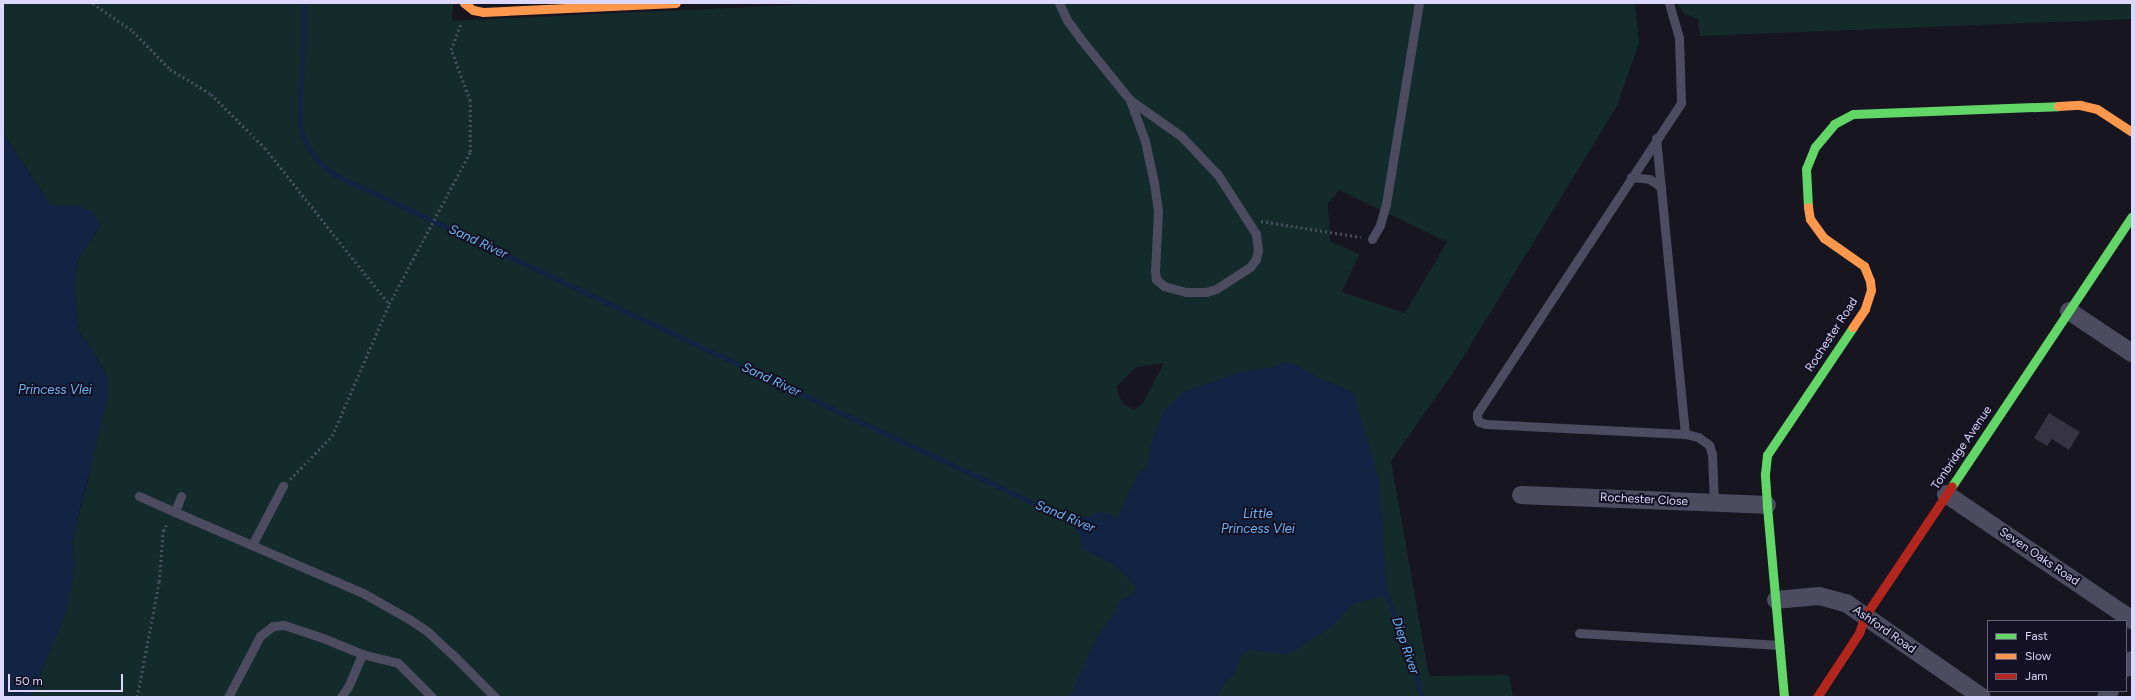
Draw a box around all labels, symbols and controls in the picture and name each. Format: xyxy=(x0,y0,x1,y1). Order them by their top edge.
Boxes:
water label: Sand River xyxy=(446,222,510,262)
street label: Rochester Road xyxy=(1803,295,1861,375)
water label: Sand River xyxy=(739,360,803,400)
water label: Princess Vlei xyxy=(18,382,92,398)
street label: Tonbridge Avenue xyxy=(1929,404,1995,492)
street label: Rochester Close xyxy=(1600,490,1688,510)
water label: Sand River xyxy=(1033,498,1097,536)
water label: Little Princess Vlei xyxy=(1221,507,1295,538)
street label: Seven Oaks Road xyxy=(1996,525,2082,589)
street label: Ashford Road xyxy=(1850,603,1918,657)
water label: Diep River xyxy=(1388,615,1422,677)
legend xyxy=(1987,620,2127,692)
text: Fast xyxy=(2025,629,2048,643)
text: Slow xyxy=(2025,649,2051,663)
scale bar xyxy=(10,666,125,692)
text: Jam xyxy=(2025,669,2048,683)
text: 50 m xyxy=(15,674,43,688)

